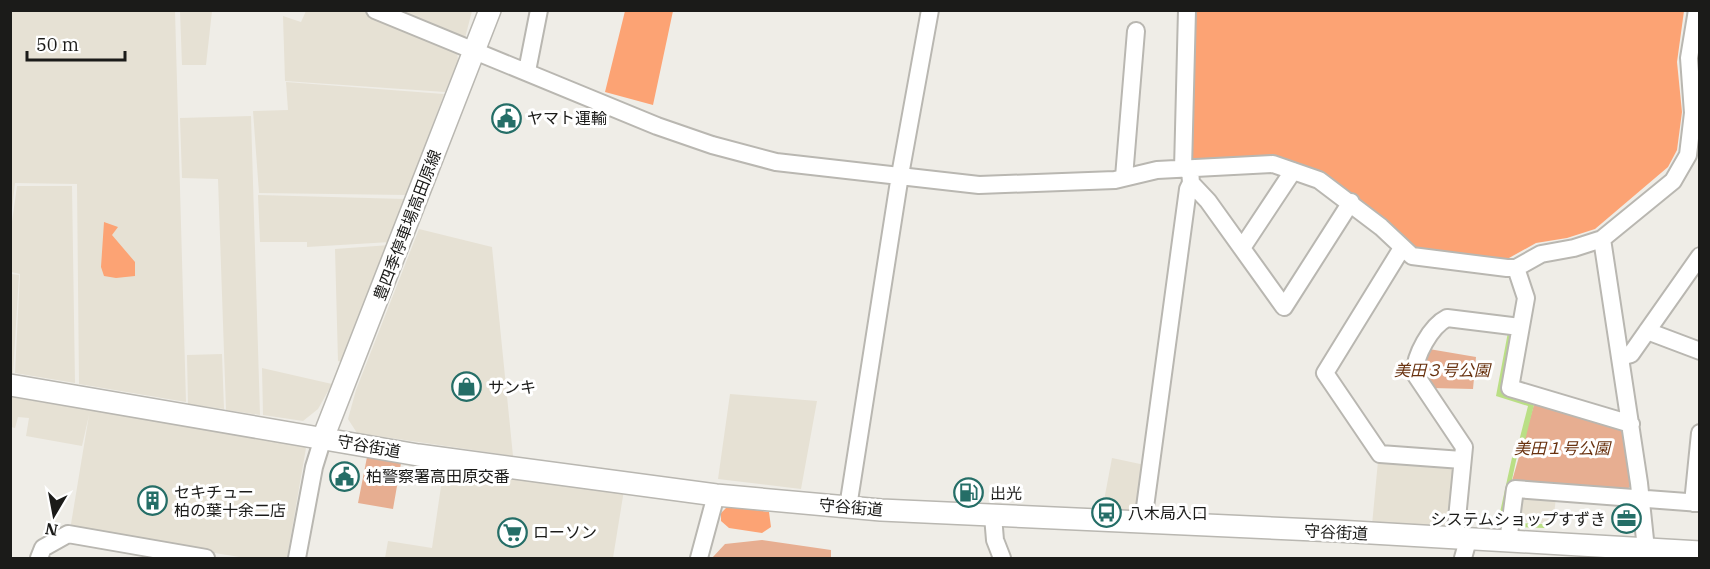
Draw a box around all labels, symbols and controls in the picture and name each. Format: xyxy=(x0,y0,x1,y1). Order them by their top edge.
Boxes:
scale bar xyxy=(27,24,124,62)
text: 50 m xyxy=(36,33,79,56)
public building icon: ヤマト運輸 xyxy=(490,102,522,134)
place label: ヤマト運輸 xyxy=(527,108,607,128)
street label: 豊四季停車場高田原線 xyxy=(369,147,445,303)
park label: 美田３号公園 xyxy=(1394,360,1492,380)
shop icon: サンキ xyxy=(451,371,483,403)
place label: サンキ xyxy=(488,377,536,397)
street label: 守谷街道 xyxy=(336,431,402,461)
park label: 美田１号公園 xyxy=(1514,438,1612,458)
public building icon: 柏警察署高田原交番 xyxy=(329,460,361,492)
place label: 柏警察署高田原交番 xyxy=(366,466,510,486)
fuel station icon: 出光 xyxy=(953,477,985,509)
place label: セキチュー 柏の葉十余二店 xyxy=(174,482,286,520)
place label: 出光 xyxy=(990,483,1022,503)
north arrow xyxy=(24,485,84,545)
building icon: セキチュー 柏の葉十余二店 xyxy=(137,485,169,517)
street label: 守谷街道 xyxy=(818,494,884,520)
bus stop icon: 八木局入口 xyxy=(1091,497,1123,529)
place label: 八木局入口 xyxy=(1128,503,1208,523)
office icon: システムショップすずき xyxy=(1611,503,1643,535)
place label: システムショップすずき xyxy=(1430,509,1606,529)
supermarket icon: ローソン xyxy=(496,516,528,548)
text: N xyxy=(43,519,59,541)
street label: 守谷街道 xyxy=(1304,520,1368,544)
place label: ローソン xyxy=(533,522,597,542)

